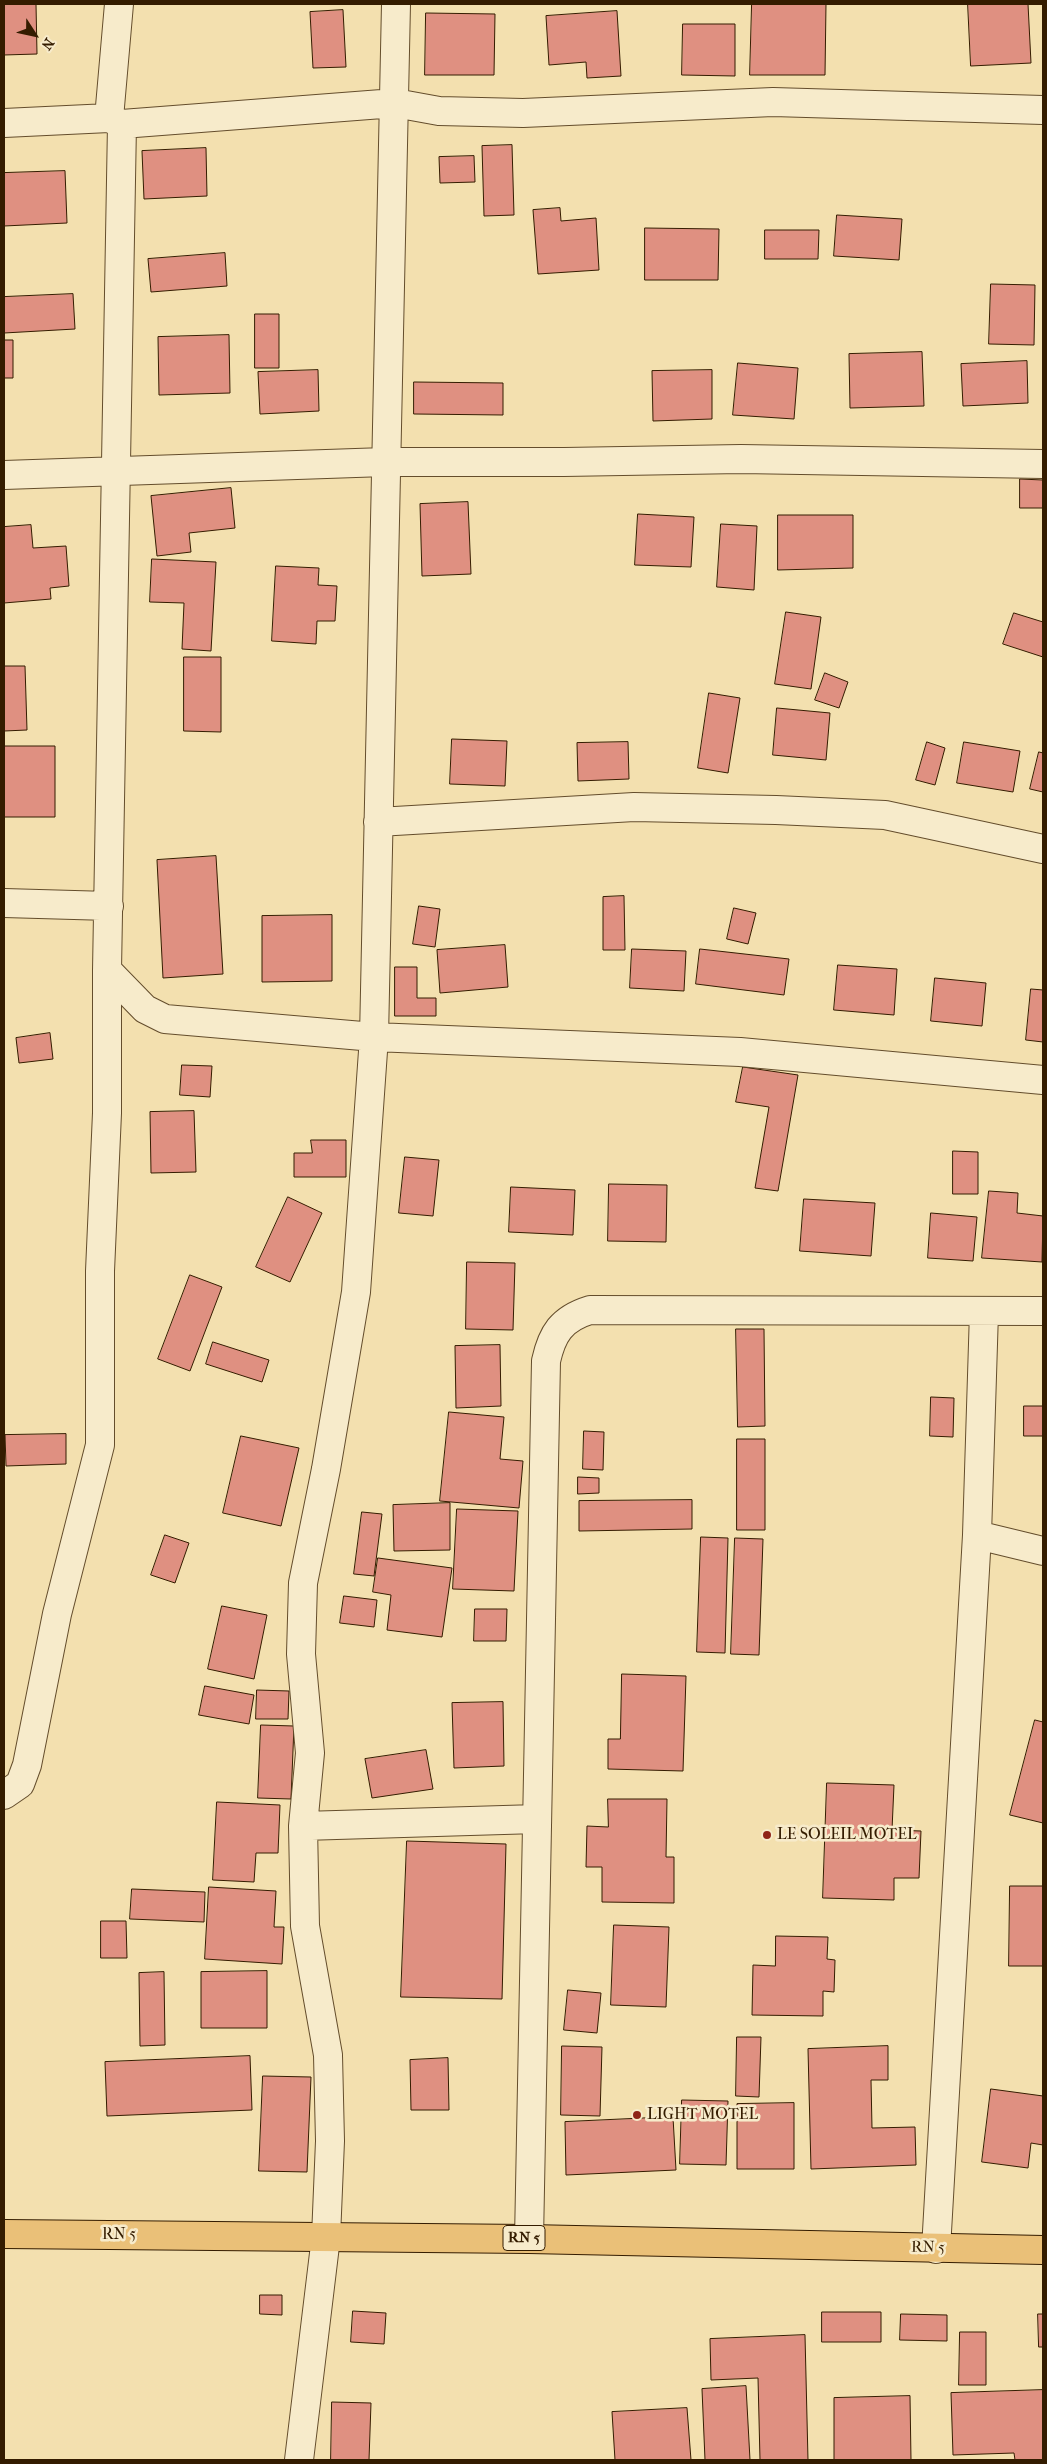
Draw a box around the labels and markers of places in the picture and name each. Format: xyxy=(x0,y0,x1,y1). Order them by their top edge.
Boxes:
place label: LE SOLEIL MOTEL xyxy=(777,1825,917,1845)
marker: LE SOLEIL MOTEL xyxy=(761,1829,773,1841)
place label: LIGHT MOTEL xyxy=(647,2105,758,2125)
marker: LIGHT MOTEL xyxy=(631,2109,643,2121)

